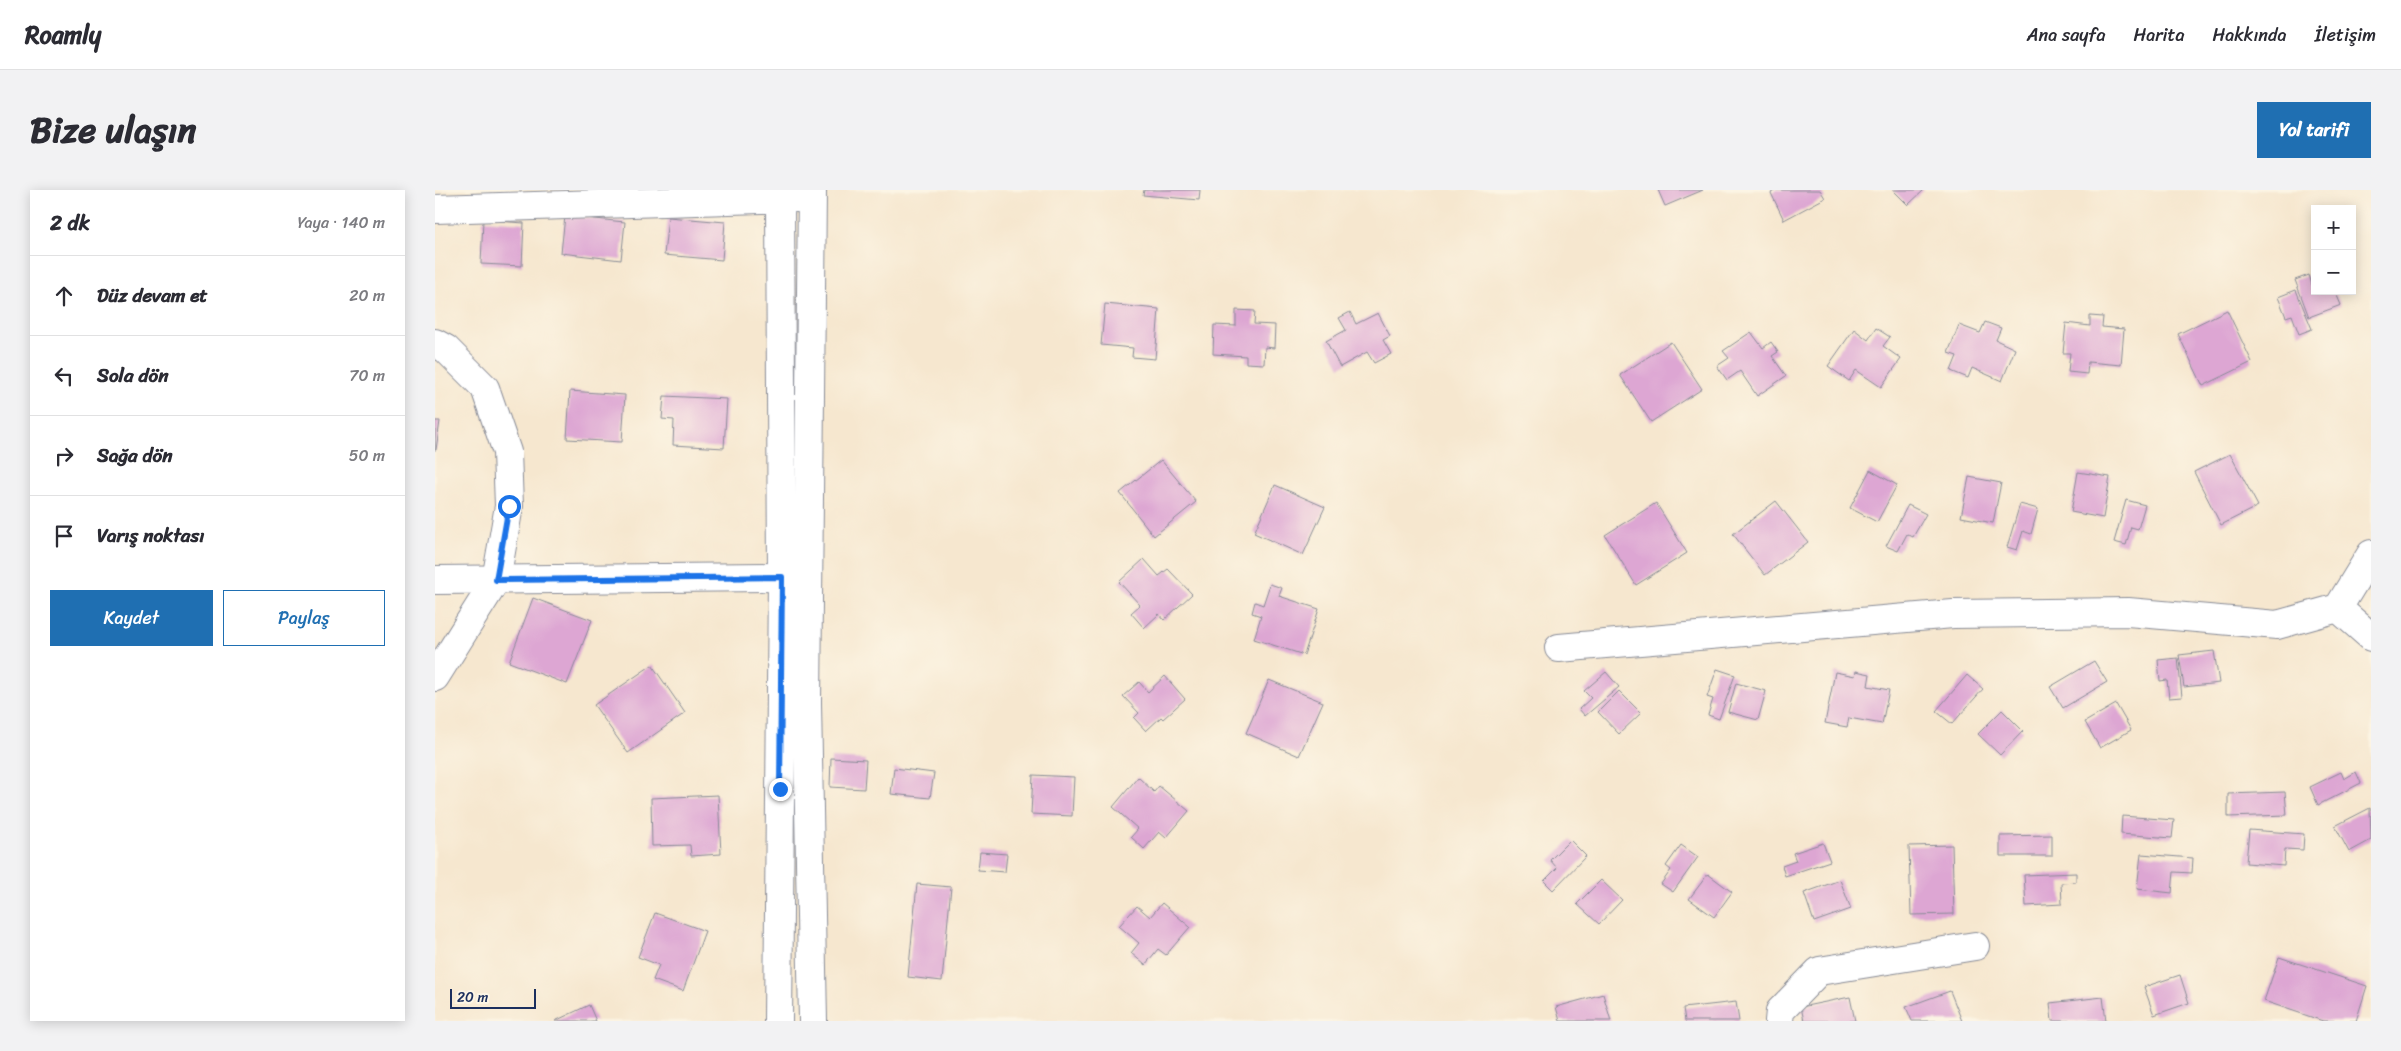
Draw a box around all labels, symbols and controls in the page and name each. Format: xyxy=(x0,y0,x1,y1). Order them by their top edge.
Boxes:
text: Roamly xyxy=(25,14,101,56)
text: Ana sayfa xyxy=(2027,19,2105,51)
text: Harita xyxy=(2133,19,2184,51)
text: Hakkında xyxy=(2212,19,2287,51)
text: İletişim xyxy=(2315,19,2376,51)
text: Bize ulaşın xyxy=(30,99,196,161)
button: Yol tarifi xyxy=(2257,102,2371,158)
text: 2 dk xyxy=(50,204,90,242)
map controls xyxy=(2311,205,2356,295)
button: + xyxy=(2311,205,2356,250)
text: Yaya · 140 m xyxy=(297,208,385,237)
button: − xyxy=(2311,250,2356,295)
text: Düz devam et xyxy=(97,279,208,312)
text: 20 m xyxy=(349,281,385,310)
icon: ahead xyxy=(50,282,78,310)
text: Sola dön xyxy=(97,359,168,392)
text: 70 m xyxy=(349,361,385,390)
icon: left xyxy=(50,362,78,390)
text: Sağa dön xyxy=(97,439,172,472)
text: 50 m xyxy=(349,441,385,470)
icon: right xyxy=(50,442,78,470)
route start xyxy=(498,495,521,518)
text: Varış noktası xyxy=(97,519,204,552)
icon: arrive xyxy=(50,522,78,550)
button: Kaydet xyxy=(50,590,213,646)
button: Paylaş xyxy=(223,590,385,646)
route end xyxy=(769,778,792,801)
text: 20 m xyxy=(457,985,488,1010)
scale bar xyxy=(450,986,536,1009)

